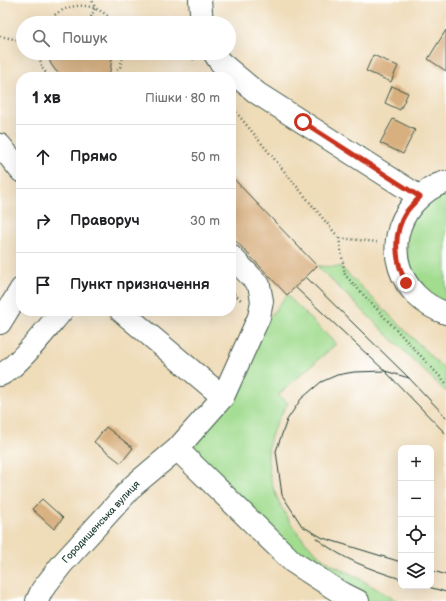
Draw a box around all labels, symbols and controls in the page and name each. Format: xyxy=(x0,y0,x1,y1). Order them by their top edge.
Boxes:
search box xyxy=(16,16,236,60)
icon: search xyxy=(30,27,52,49)
text: Пошук xyxy=(62,29,108,48)
text: 1 хв xyxy=(32,88,61,108)
text: Пішки · 80 m xyxy=(145,90,220,106)
route start xyxy=(294,113,312,131)
icon: ahead xyxy=(32,146,54,168)
text: Прямо xyxy=(70,147,117,166)
text: 50 m xyxy=(191,149,220,165)
icon: right xyxy=(32,210,54,232)
text: Праворуч xyxy=(70,211,140,230)
text: 30 m xyxy=(190,213,220,229)
icon: arrive xyxy=(32,274,54,296)
route end xyxy=(397,274,415,292)
text: Пункт призначення xyxy=(70,275,210,294)
map controls xyxy=(398,445,434,589)
button: + xyxy=(398,445,434,481)
street label: Городищенська вулиця xyxy=(60,478,143,566)
button: − xyxy=(398,481,434,517)
button: locate xyxy=(398,517,434,553)
button: layers xyxy=(398,553,434,589)

